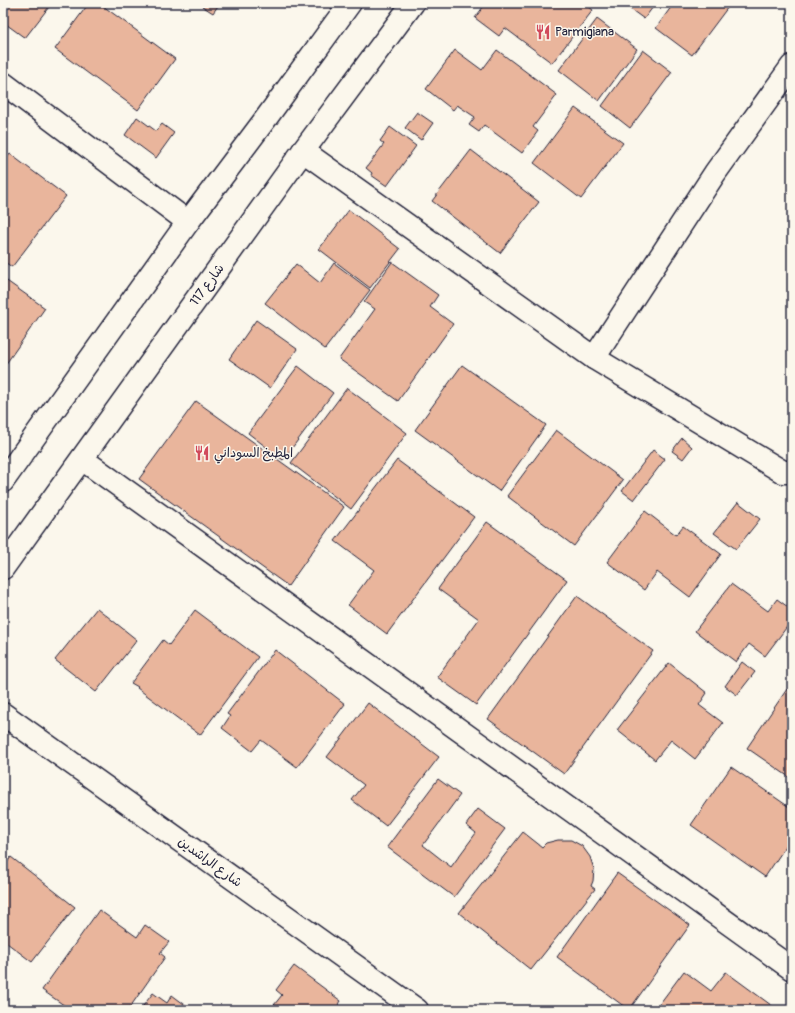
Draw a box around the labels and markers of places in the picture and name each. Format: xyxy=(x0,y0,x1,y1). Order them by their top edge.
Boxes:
restaurant icon: Parmigiana xyxy=(534,23,552,41)
place label: Parmigiana xyxy=(555,24,614,40)
restaurant icon: المطبخ السوداني xyxy=(193,444,211,462)
place label: المطبخ السوداني xyxy=(214,445,293,464)

